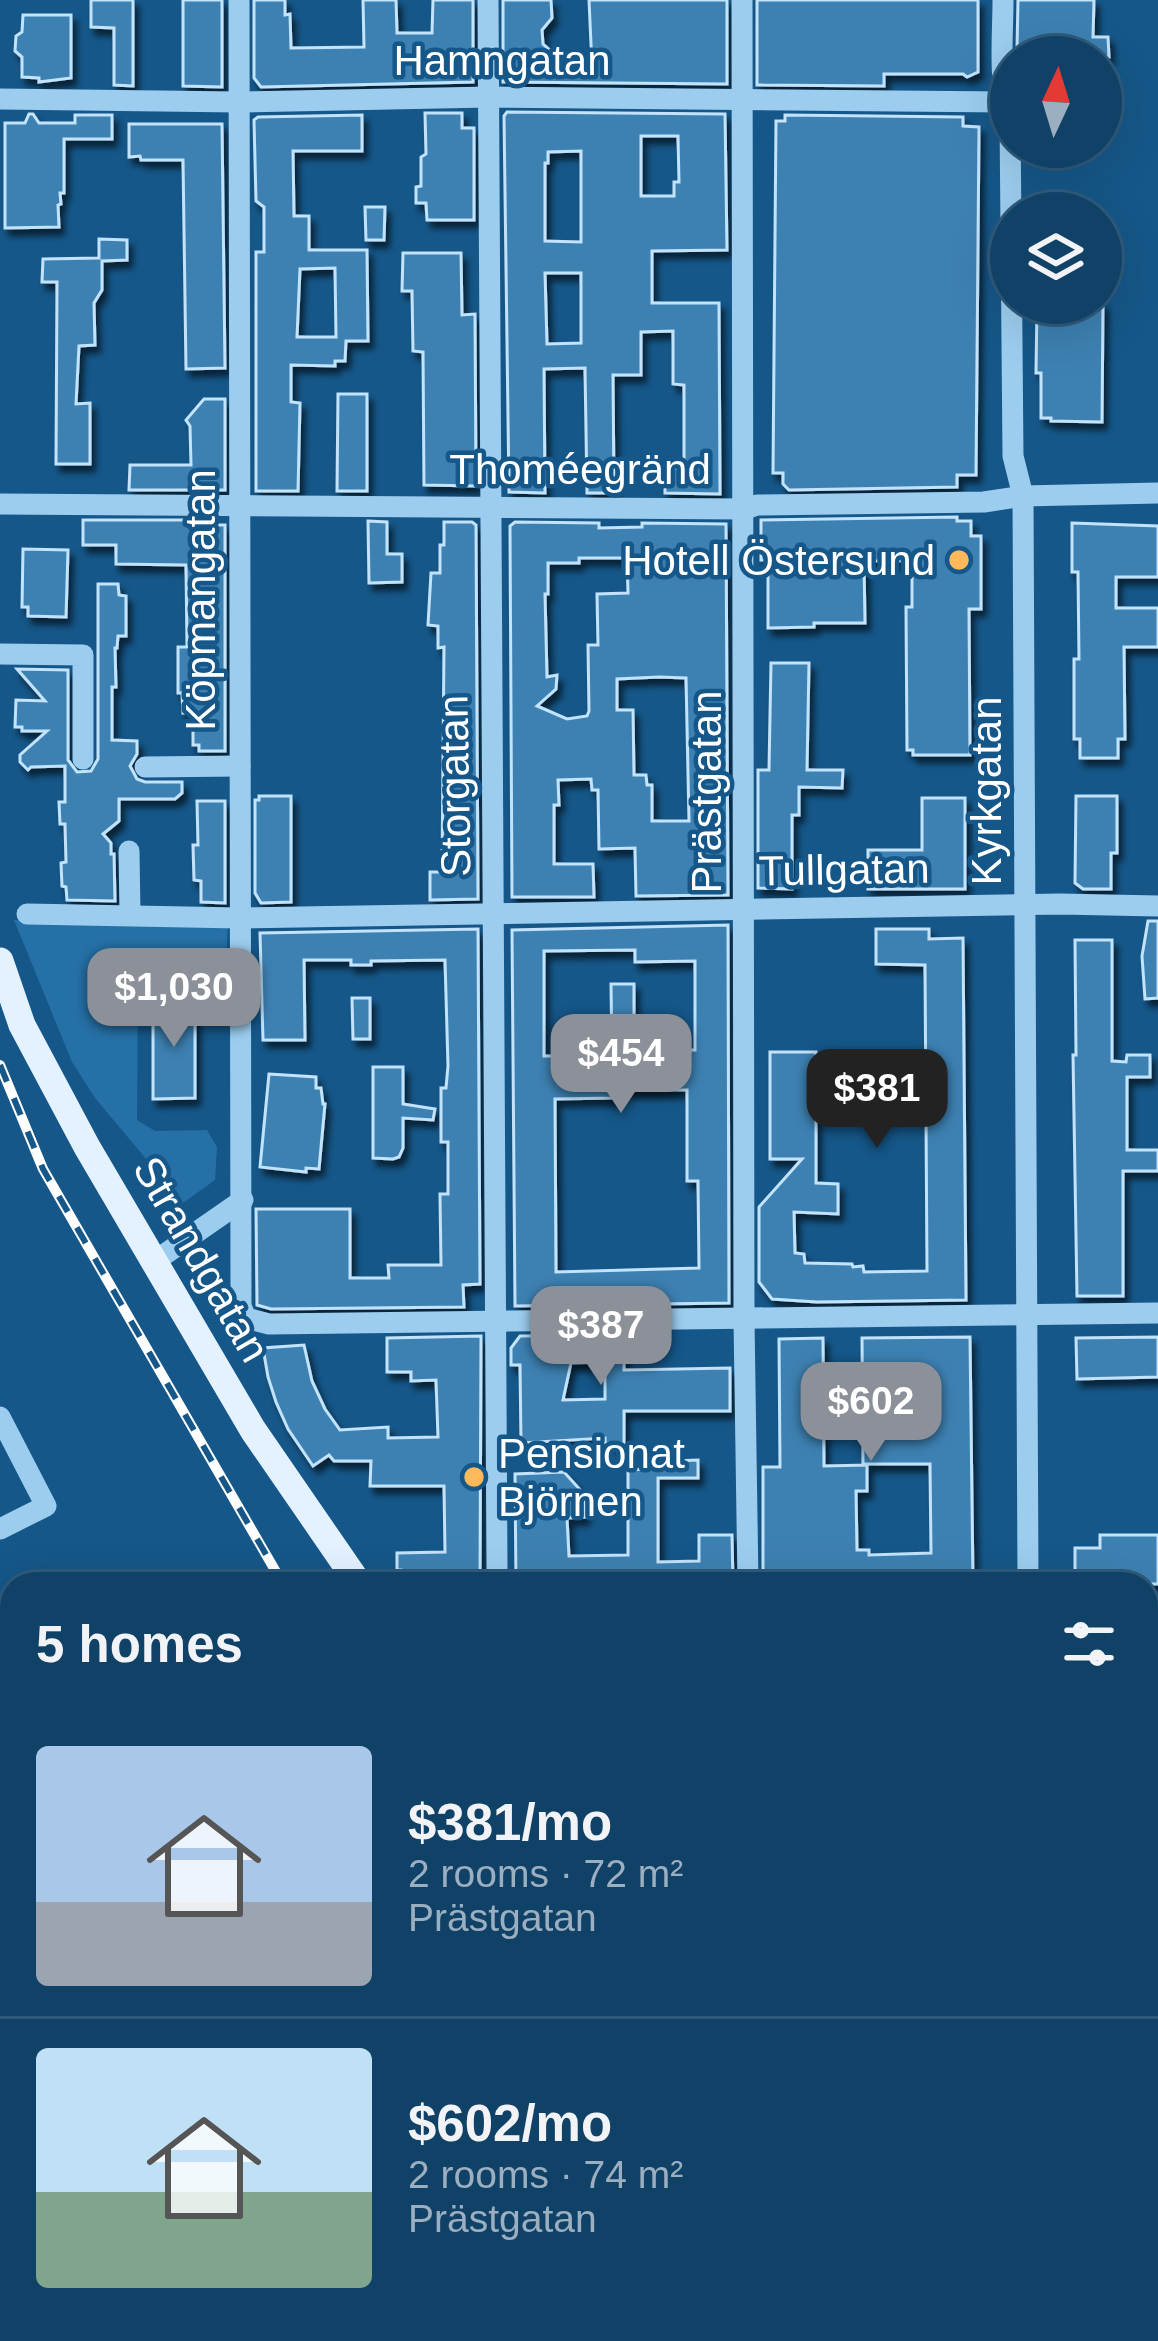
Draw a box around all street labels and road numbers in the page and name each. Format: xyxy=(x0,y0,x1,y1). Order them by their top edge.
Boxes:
street label: Hamngatan xyxy=(393,37,611,84)
street label: Thoméegränd xyxy=(449,446,711,493)
street label: Köpmangatan xyxy=(177,469,224,731)
street label: Prästgatan xyxy=(683,690,730,894)
street label: Storgatan xyxy=(429,695,480,877)
street label: Kyrkgatan xyxy=(963,696,1010,886)
street label: Tullgatan xyxy=(758,845,930,894)
street label: Strandgatan xyxy=(124,1148,279,1370)

